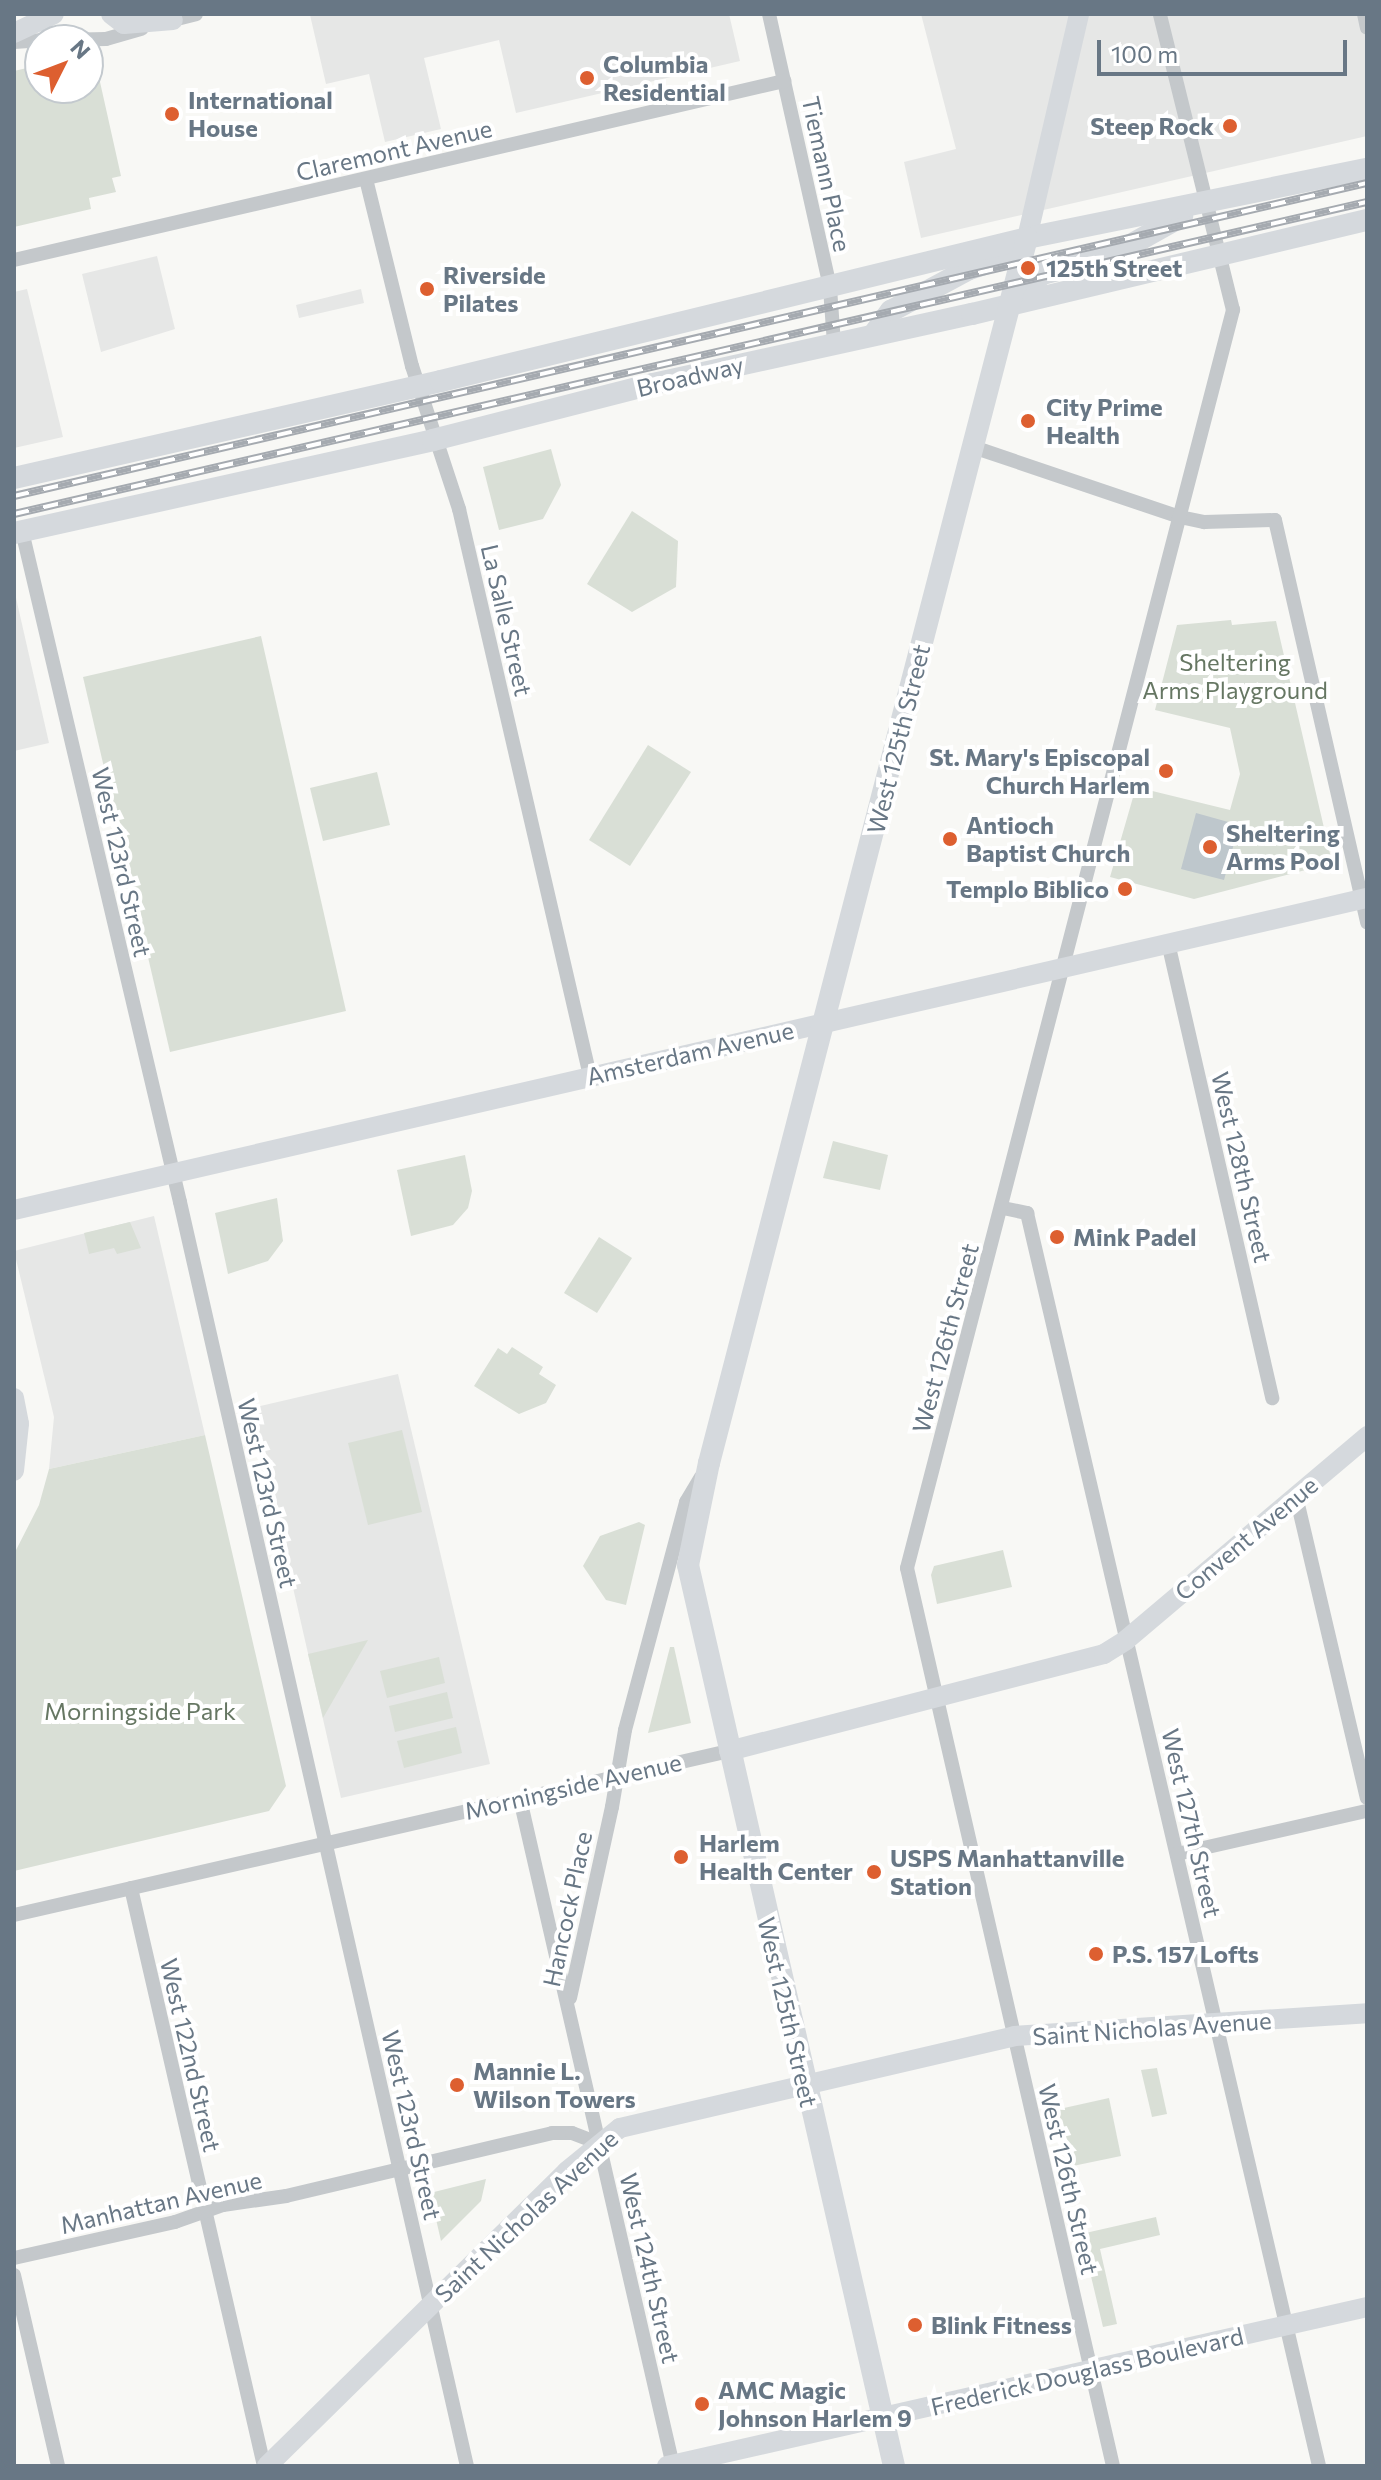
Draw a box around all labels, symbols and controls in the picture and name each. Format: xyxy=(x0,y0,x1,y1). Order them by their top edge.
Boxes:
north arrow xyxy=(24,24,104,104)
scale bar xyxy=(1101,24,1351,74)
text: N xyxy=(65,34,96,64)
text: 100 m xyxy=(1111,39,1178,68)
place label: Columbia Residential xyxy=(603,50,726,106)
marker: Columbia Residential xyxy=(578,69,596,87)
place label: International House xyxy=(188,86,333,142)
street label: Tiemann Place xyxy=(796,94,858,254)
marker: International House xyxy=(163,105,181,123)
place label: Steep Rock xyxy=(1090,112,1214,140)
street label: Claremont Avenue xyxy=(293,113,495,187)
marker: Steep Rock xyxy=(1221,117,1239,135)
place label: 125th Street xyxy=(1046,254,1182,282)
marker: 125th Street xyxy=(1017,257,1039,279)
place label: Riverside Pilates xyxy=(443,261,546,317)
marker: Riverside Pilates xyxy=(418,280,436,298)
street label: Broadway xyxy=(634,350,746,402)
place label: City Prime Health xyxy=(1046,393,1163,449)
marker: City Prime Health xyxy=(1017,410,1039,432)
street label: La Salle Street xyxy=(476,541,538,699)
street label: West 125th Street xyxy=(861,641,935,837)
park label: Sheltering Arms Playground xyxy=(1142,648,1328,704)
place label: St. Mary's Episcopal Church Harlem xyxy=(929,743,1150,799)
marker: St. Mary's Episcopal Church Harlem xyxy=(1157,762,1175,780)
street label: West 123rd Street xyxy=(86,765,158,959)
place label: Antioch Baptist Church xyxy=(966,811,1130,867)
place label: Sheltering Arms Pool xyxy=(1226,819,1340,875)
marker: Antioch Baptist Church xyxy=(941,830,959,848)
marker: Sheltering Arms Pool xyxy=(1201,838,1219,856)
place label: Templo Biblico xyxy=(946,875,1109,903)
marker: Templo Biblico xyxy=(1116,880,1134,898)
street label: Amsterdam Avenue xyxy=(584,1015,796,1091)
street label: West 128th Street xyxy=(1206,1069,1278,1265)
place label: Mink Padel xyxy=(1073,1223,1196,1251)
marker: Mink Padel xyxy=(1048,1228,1066,1246)
street label: West 126th Street xyxy=(906,1240,984,1436)
street label: West 123rd Street xyxy=(232,1396,304,1590)
street label: Convent Avenue xyxy=(1169,1470,1323,1606)
park label: Morningside Park xyxy=(44,1697,236,1725)
street label: West 127th Street xyxy=(1156,1726,1228,1920)
street label: Morningside Avenue xyxy=(462,1747,684,1825)
street label: Hancock Place xyxy=(536,1829,598,1989)
place label: Harlem Health Center xyxy=(699,1829,853,1885)
place label: USPS Manhattanville Station xyxy=(890,1844,1124,1900)
marker: Harlem Health Center xyxy=(670,1846,692,1868)
marker: USPS Manhattanville Station xyxy=(865,1863,883,1881)
street label: West 125th Street xyxy=(752,1914,824,2110)
place label: P.S. 157 Lofts xyxy=(1112,1940,1259,1968)
marker: P.S. 157 Lofts xyxy=(1087,1945,1105,1963)
street label: West 122nd Street xyxy=(155,1955,227,2155)
street label: Saint Nicholas Avenue xyxy=(1032,2005,1272,2051)
street label: West 123rd Street xyxy=(376,2028,448,2222)
place label: Mannie L. Wilson Towers xyxy=(473,2057,636,2113)
marker: Mannie L. Wilson Towers xyxy=(448,2076,466,2094)
street label: West 126th Street xyxy=(1033,2081,1105,2277)
street label: Saint Nicholas Avenue xyxy=(429,2124,623,2308)
street label: Manhattan Avenue xyxy=(57,2165,265,2239)
street label: West 124th Street xyxy=(614,2170,686,2366)
place label: Blink Fitness xyxy=(931,2311,1072,2339)
marker: Blink Fitness xyxy=(906,2316,924,2334)
street label: Frederick Douglass Boulevard xyxy=(928,2321,1246,2421)
place label: AMC Magic Johnson Harlem 9 xyxy=(718,2376,912,2432)
marker: AMC Magic Johnson Harlem 9 xyxy=(693,2395,711,2413)

